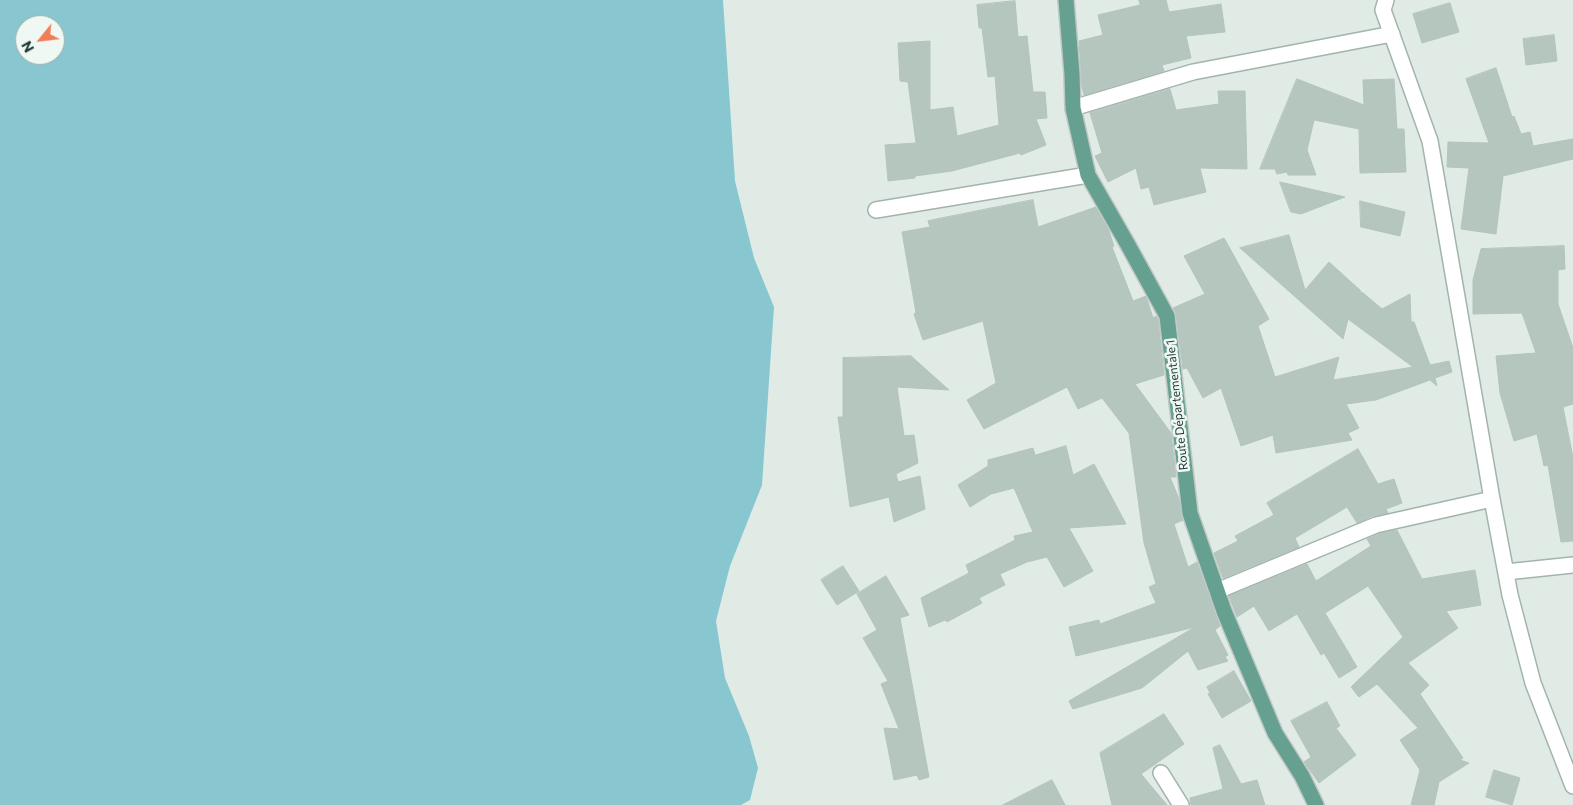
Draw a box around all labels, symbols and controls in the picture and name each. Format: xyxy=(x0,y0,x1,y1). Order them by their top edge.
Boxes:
north arrow xyxy=(15,15,65,65)
text: N xyxy=(17,38,37,56)
street label: Route Départementale 1 xyxy=(1163,339,1191,471)

